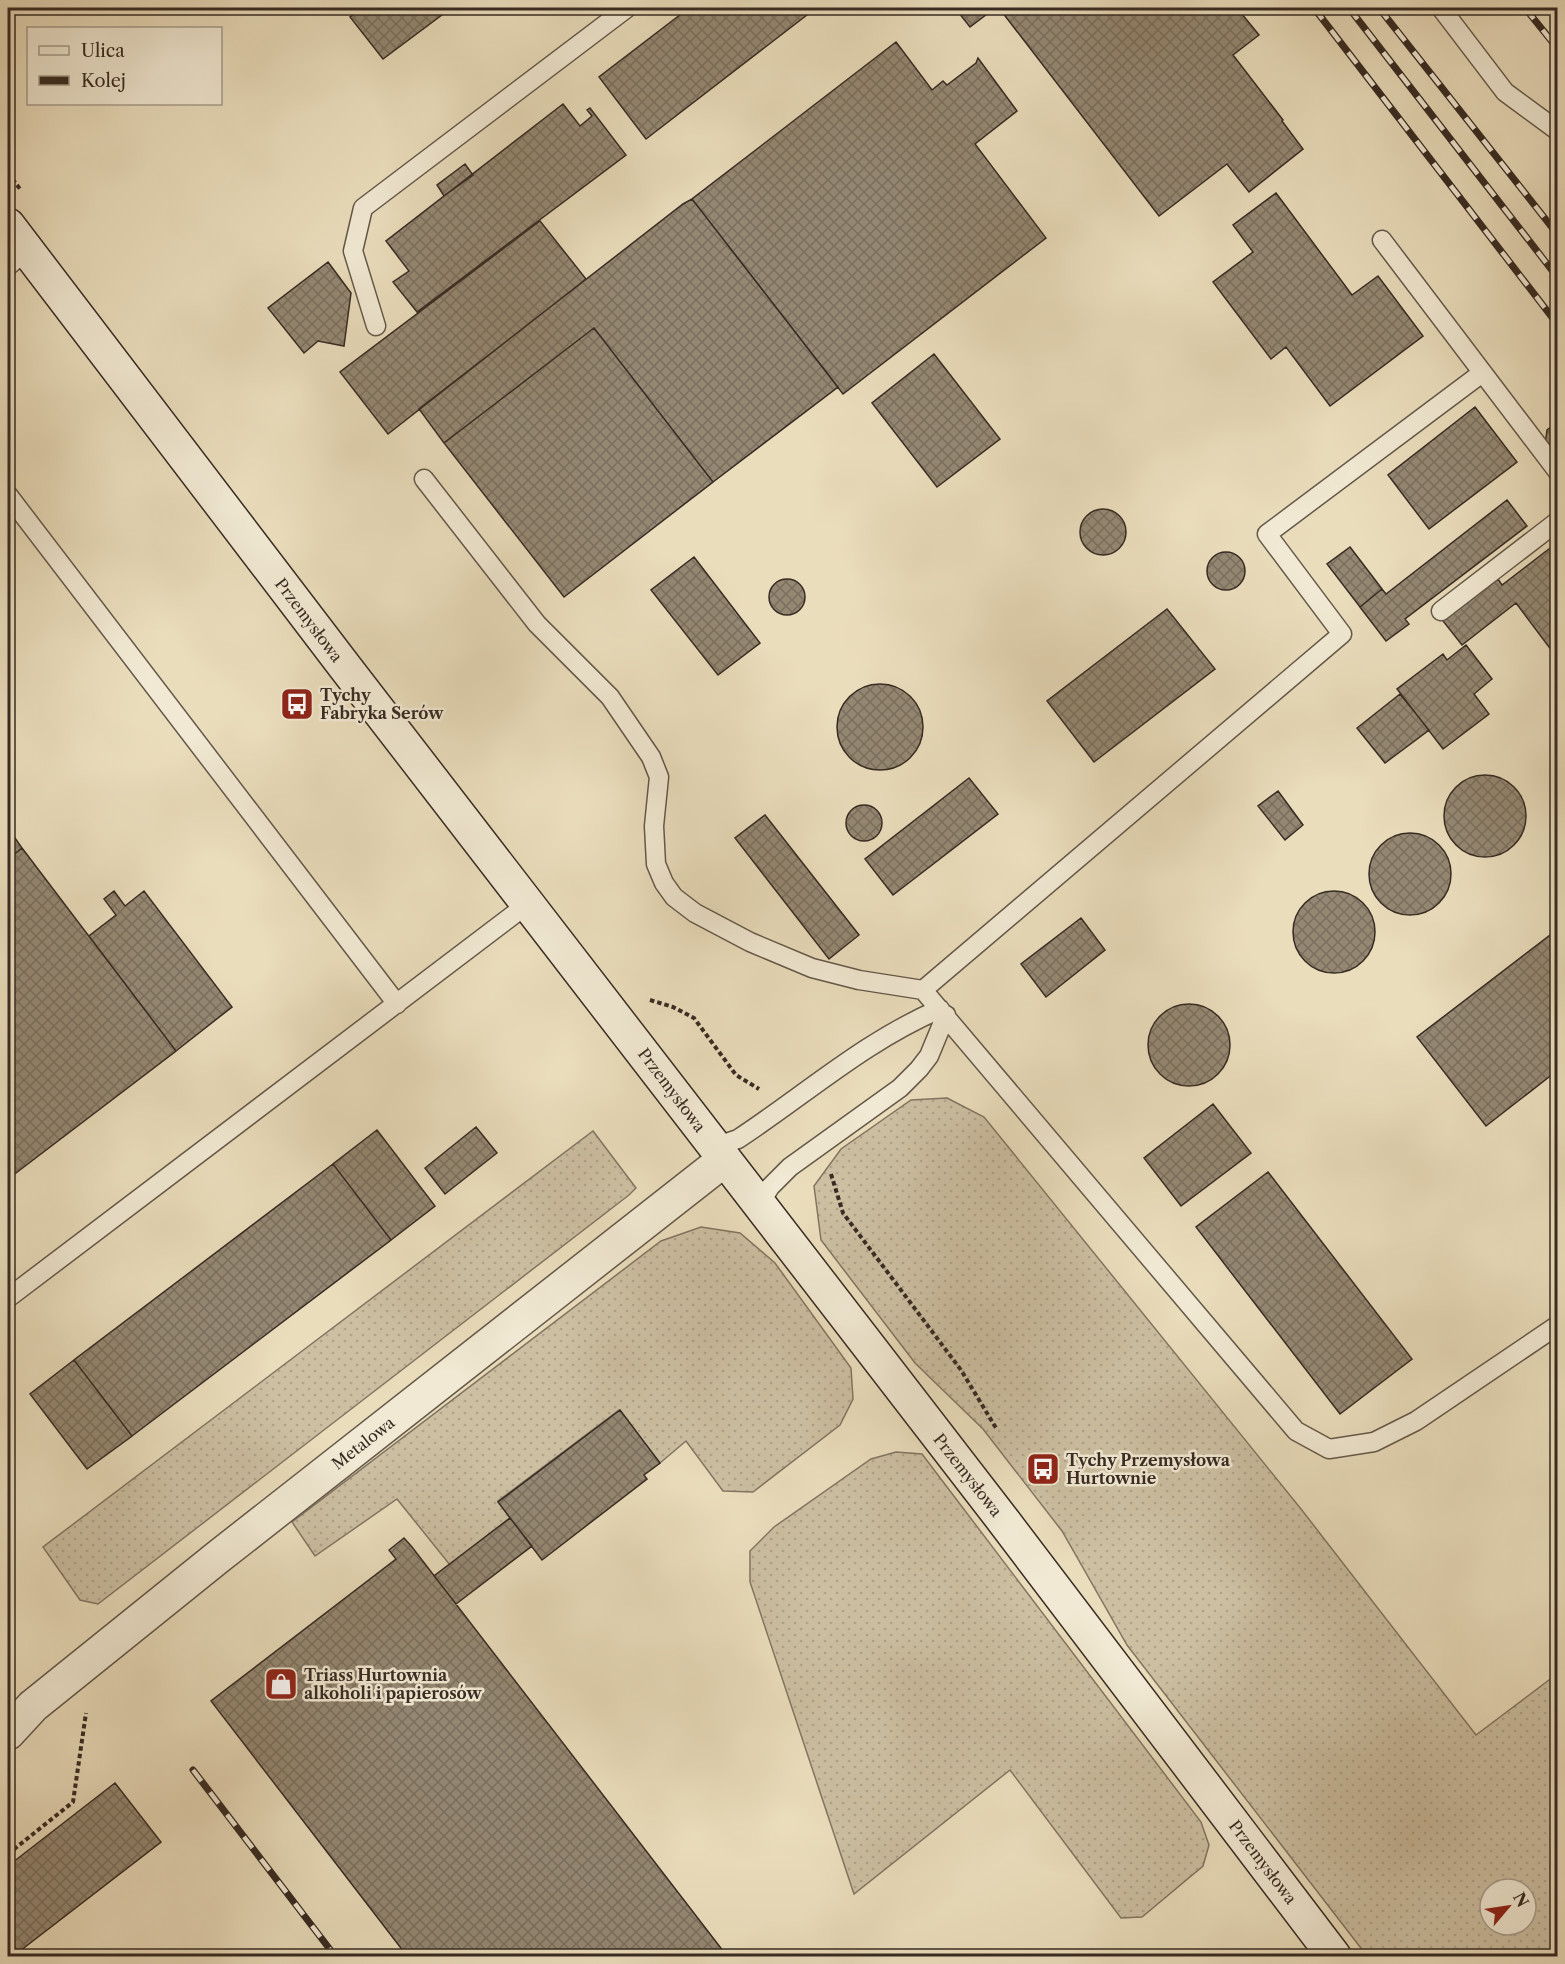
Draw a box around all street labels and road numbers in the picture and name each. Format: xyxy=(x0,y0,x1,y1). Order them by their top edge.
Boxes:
street label: Przemysłowa xyxy=(271,574,347,666)
street label: Przemysłowa xyxy=(634,1044,710,1136)
street label: Metalowa xyxy=(328,1412,399,1474)
street label: Przemysłowa xyxy=(929,1429,1007,1521)
street label: Przemysłowa xyxy=(1225,1816,1301,1908)

